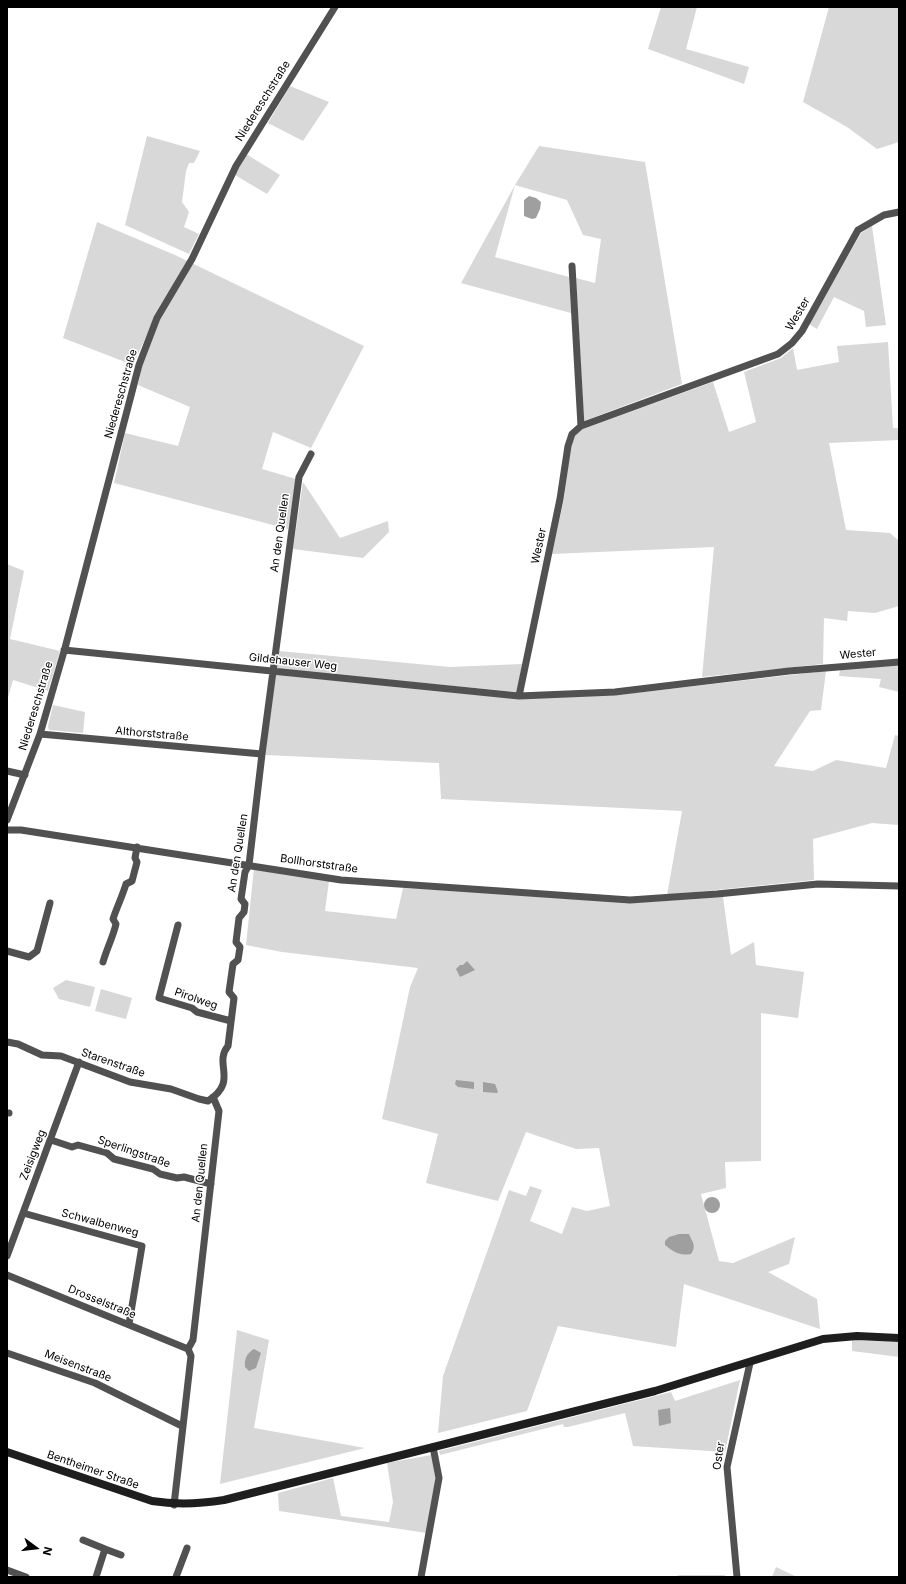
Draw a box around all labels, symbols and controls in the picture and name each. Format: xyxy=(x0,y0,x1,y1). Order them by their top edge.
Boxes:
street label: Niedereschstraße xyxy=(233,58,293,144)
street label: Wester xyxy=(783,295,813,333)
street label: Niedereschstraße xyxy=(102,348,140,440)
street label: An den Quellen xyxy=(268,493,292,573)
street label: Wester xyxy=(529,527,549,565)
street label: Wester xyxy=(839,646,877,662)
street label: Gildehauser Weg xyxy=(248,651,338,673)
street label: Niedereschstraße xyxy=(16,660,56,752)
street label: Althorststraße xyxy=(115,724,189,744)
street label: An den Quellen xyxy=(225,813,251,893)
street label: Bollhorststraße xyxy=(279,852,359,876)
street label: Pirolweg xyxy=(173,985,219,1013)
street label: Starenstraße xyxy=(79,1046,147,1080)
street label: Zeisigweg xyxy=(17,1128,49,1182)
street label: Sperlingstraße xyxy=(96,1133,172,1171)
street label: An den Quellen xyxy=(189,1143,211,1223)
street label: Schwalbenweg xyxy=(60,1206,140,1240)
street label: Drosselstraße xyxy=(66,1282,138,1322)
street label: Meisenstraße xyxy=(43,1347,113,1385)
street label: Oster xyxy=(710,1441,728,1471)
street label: Bentheimer Straße xyxy=(45,1448,141,1492)
north arrow xyxy=(16,1528,56,1568)
text: N xyxy=(40,1545,55,1557)

